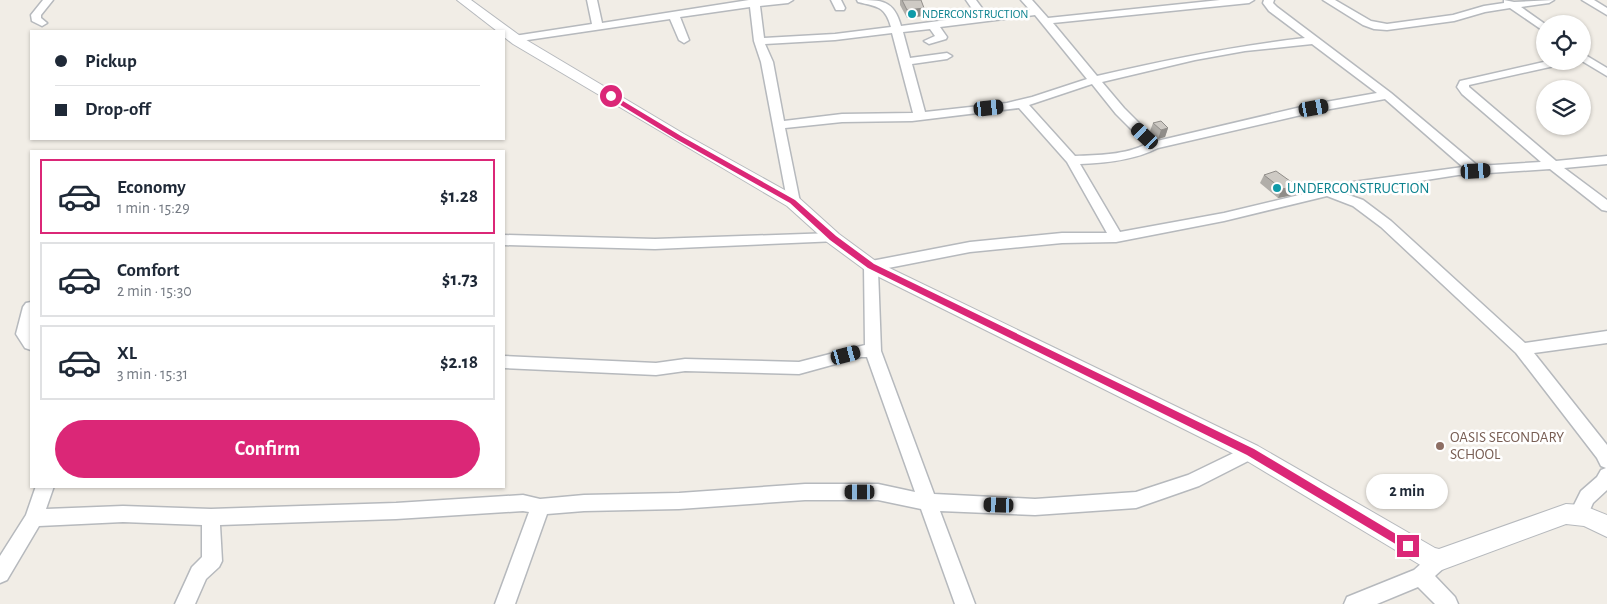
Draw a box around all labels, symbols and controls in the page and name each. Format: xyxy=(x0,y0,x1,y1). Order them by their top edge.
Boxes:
marker: NDERCONSTRUCTION xyxy=(906,8,918,20)
place label: NDERCONSTRUCTION xyxy=(922,8,1029,20)
map controls xyxy=(1536,15,1591,135)
button: locate xyxy=(1536,15,1591,70)
text: Pickup xyxy=(85,52,137,71)
button: layers xyxy=(1536,80,1591,135)
route start xyxy=(600,85,622,107)
car xyxy=(1297,98,1330,118)
car xyxy=(973,99,1004,117)
text: Drop-off xyxy=(85,100,150,119)
car xyxy=(1128,120,1161,152)
car xyxy=(1460,163,1491,179)
icon: car xyxy=(57,174,102,219)
text: Economy xyxy=(117,178,186,197)
place label: UNDERCONSTRUCTION xyxy=(1287,181,1430,196)
marker: UNDERCONSTRUCTION xyxy=(1271,182,1283,194)
text: $1.28 xyxy=(440,187,478,206)
text: 1 min · 15:29 xyxy=(117,200,190,216)
icon: car xyxy=(57,257,102,302)
text: Comfort xyxy=(117,261,179,280)
text: $1.73 xyxy=(442,270,478,289)
text: 2 min · 15:30 xyxy=(117,283,192,299)
icon: car xyxy=(57,340,102,385)
text: XL xyxy=(117,344,137,363)
car xyxy=(829,344,862,366)
text: $2.18 xyxy=(440,353,478,372)
text: 3 min · 15:31 xyxy=(117,366,188,382)
button: Confirm xyxy=(55,420,480,478)
place label: OASIS SECONDARY SCHOOL xyxy=(1450,430,1564,462)
marker: OASIS SECONDARY SCHOOL xyxy=(1434,440,1446,452)
callout: 2 min xyxy=(1367,474,1449,508)
text: 2 min xyxy=(1389,483,1425,499)
car xyxy=(845,485,875,500)
car xyxy=(983,497,1014,513)
route end xyxy=(1397,535,1419,557)

